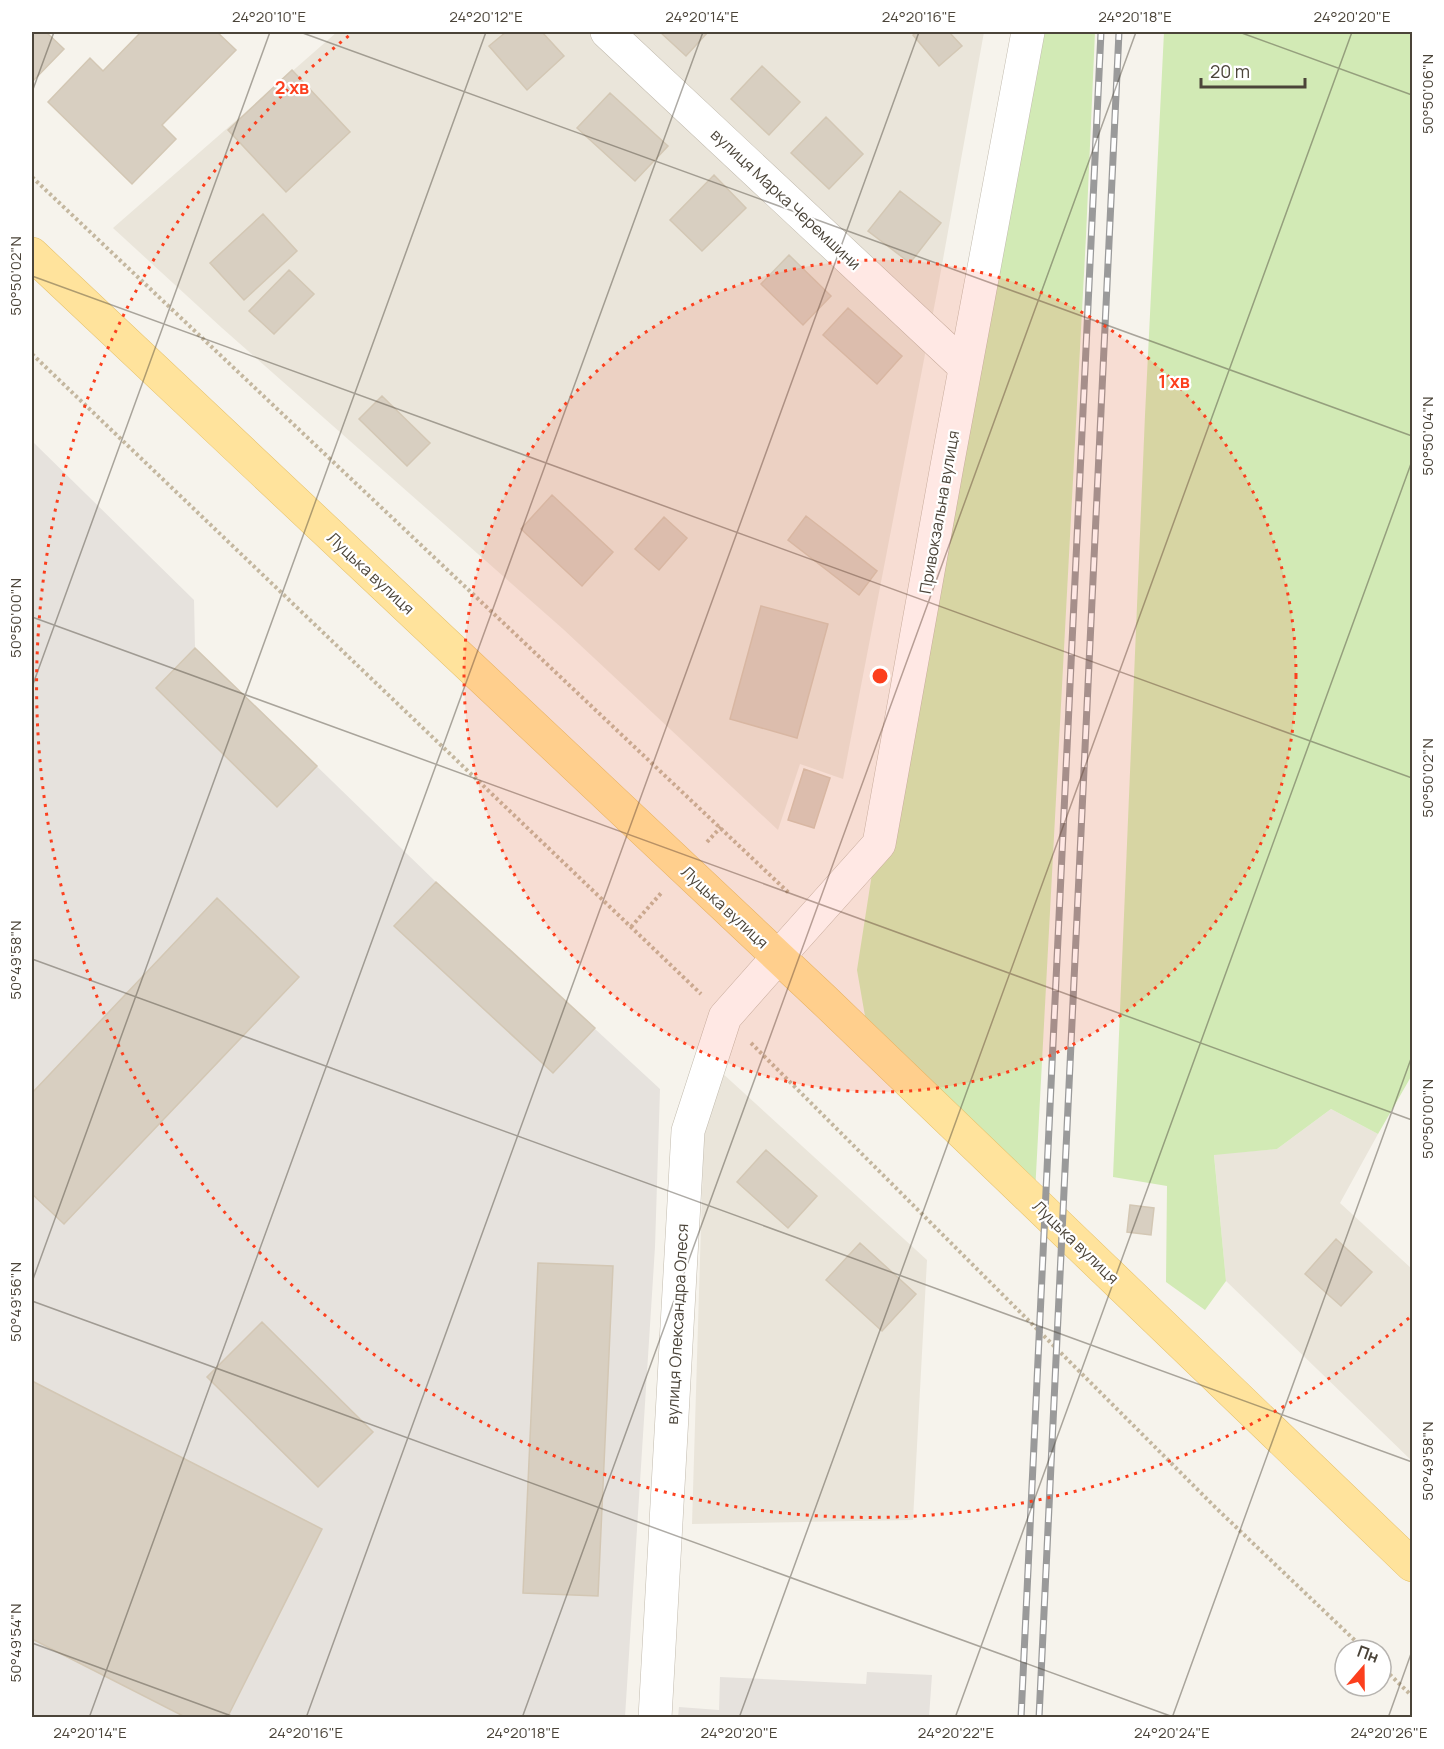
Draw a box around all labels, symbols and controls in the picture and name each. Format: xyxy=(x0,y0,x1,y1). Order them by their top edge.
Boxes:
text: 24°20'10"E xyxy=(232,6,306,27)
text: 24°20'12"E xyxy=(449,6,523,27)
text: 24°20'14"E xyxy=(665,6,739,27)
text: 24°20'16"E xyxy=(882,6,956,27)
text: 24°20'18"E xyxy=(1098,6,1172,27)
text: 24°20'20"E xyxy=(1314,6,1390,27)
scale bar xyxy=(1201,51,1304,89)
text: 50°50'06"N xyxy=(1417,54,1438,134)
text: 20 m xyxy=(1210,59,1250,83)
text: 2 хв xyxy=(275,75,309,99)
street label: вулиця Марка Черемшини xyxy=(706,123,866,275)
text: 50°50'02"N xyxy=(5,236,26,316)
text: 1 хв xyxy=(1158,369,1190,393)
text: 50°50'04"N xyxy=(1417,396,1438,476)
street label: Привокзальна вулиця xyxy=(914,429,964,595)
street label: Луцька вулиця xyxy=(323,527,419,619)
text: 50°50'00"N xyxy=(5,578,26,658)
centre of rings xyxy=(870,666,890,686)
text: 50°50'02"N xyxy=(1417,738,1438,818)
street label: Луцька вулиця xyxy=(677,861,773,953)
text: 50°49'58"N xyxy=(5,920,26,1000)
text: 50°50'00"N xyxy=(1417,1079,1438,1159)
street label: Луцька вулиця xyxy=(1028,1195,1124,1289)
street label: вулиця Олександра Олеся xyxy=(661,1223,693,1425)
text: 50°49'56"N xyxy=(5,1262,26,1342)
text: 50°49'58"N xyxy=(1417,1421,1438,1501)
text: 50°49'54"N xyxy=(5,1604,26,1682)
north arrow xyxy=(1333,1638,1393,1698)
text: Пн xyxy=(1354,1640,1382,1668)
text: 24°20'14"E xyxy=(53,1722,127,1743)
text: 24°20'16"E xyxy=(269,1722,343,1743)
text: 24°20'18"E xyxy=(486,1722,560,1743)
text: 24°20'20"E xyxy=(701,1722,777,1743)
text: 24°20'22"E xyxy=(918,1722,994,1743)
text: 24°20'24"E xyxy=(1134,1722,1210,1743)
text: 24°20'26"E xyxy=(1350,1722,1428,1743)

